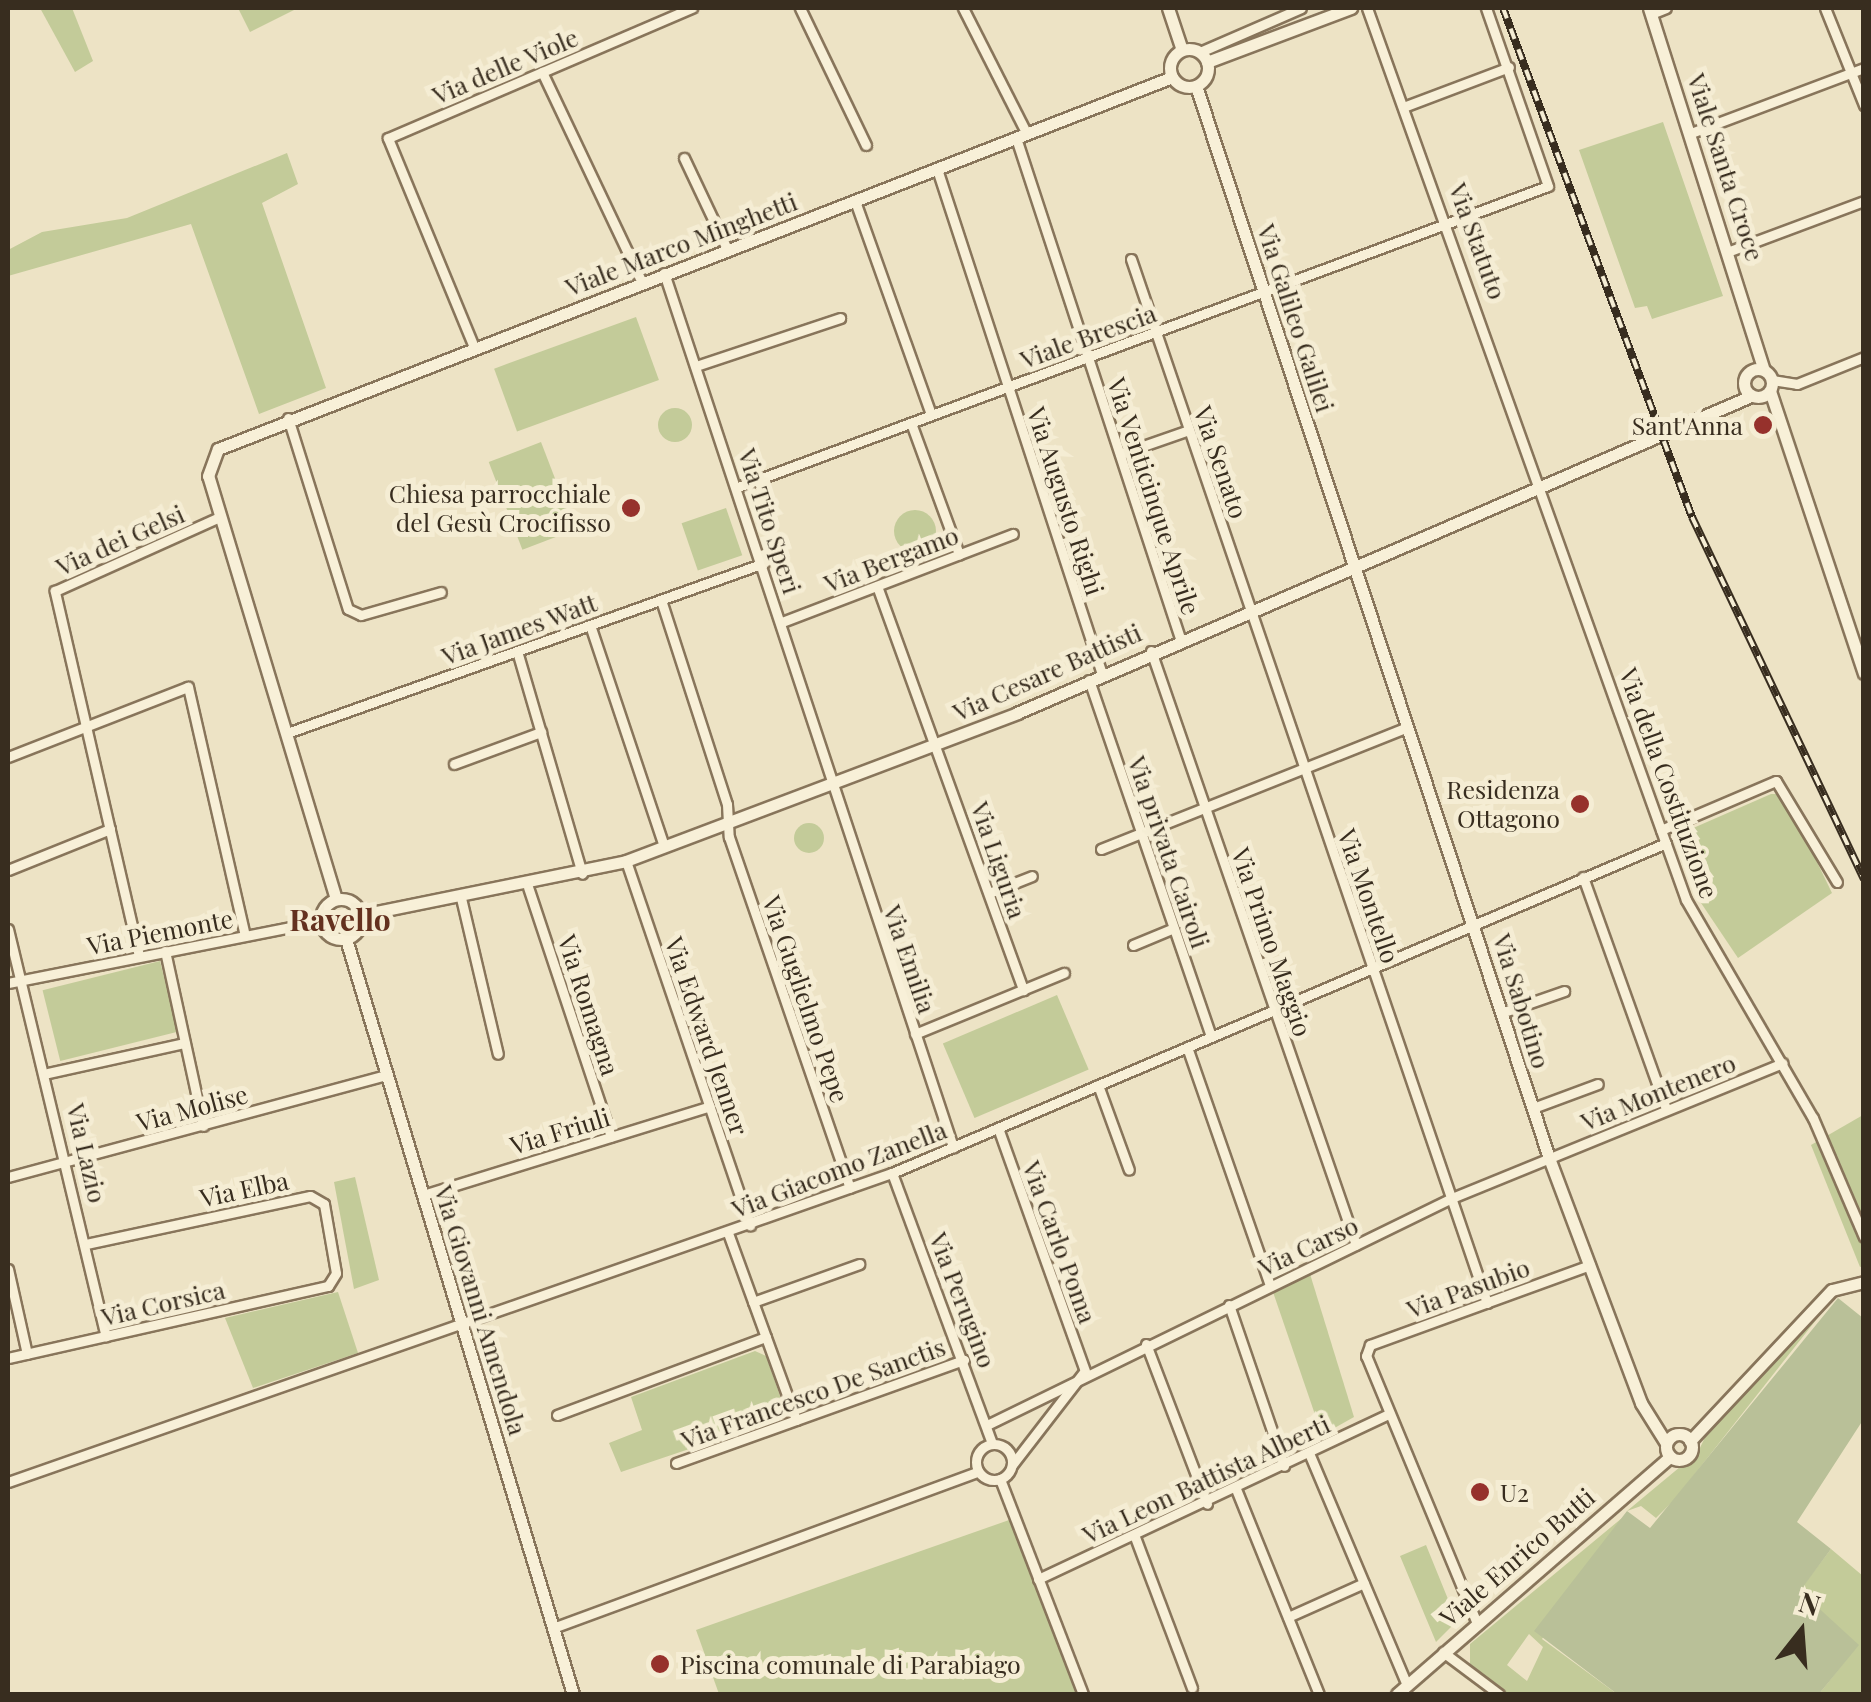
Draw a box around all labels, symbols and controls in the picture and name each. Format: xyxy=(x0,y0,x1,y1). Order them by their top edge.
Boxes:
street label: Via delle Viole xyxy=(427,22,583,110)
street label: Viale Santa Croce xyxy=(1682,69,1770,265)
street label: Via Statuto xyxy=(1443,179,1513,303)
street label: Viale Marco Minghetti xyxy=(561,186,801,302)
street label: Via Galileo Galilei xyxy=(1251,220,1341,416)
street label: Viale Brescia xyxy=(1016,298,1160,374)
street label: Via Venticinque Aprile xyxy=(1101,373,1207,619)
street label: Via Senato xyxy=(1188,402,1254,522)
street label: Via Augusto Righi xyxy=(1021,403,1111,599)
place label: Sant'Anna xyxy=(1632,410,1743,440)
marker: Sant'Anna xyxy=(1752,414,1774,436)
street label: Via Tito Speri xyxy=(732,444,808,598)
place label: Chiesa parrocchiale del Gesù Crocifisso xyxy=(389,479,611,538)
marker: Chiesa parrocchiale del Gesù Crocifisso xyxy=(620,497,642,519)
street label: Via dei Gelsi xyxy=(51,498,189,582)
street label: Via Bergamo xyxy=(819,520,963,598)
street label: Via James Watt xyxy=(437,587,601,671)
street label: Via Cesare Battisti xyxy=(948,617,1146,727)
street label: Via della Costituzione xyxy=(1613,664,1725,902)
street label: Via privata Cairoli xyxy=(1122,752,1216,952)
place label: Residenza Ottagono xyxy=(1446,775,1560,834)
marker: Residenza Ottagono xyxy=(1569,793,1591,815)
street label: Via Liguria xyxy=(965,798,1033,922)
street label: Via Montello xyxy=(1332,825,1406,967)
street label: Via Primo Maggio xyxy=(1226,844,1318,1040)
street label: Via Guglielmo Pepe xyxy=(757,892,855,1106)
district label: Ravello xyxy=(289,901,391,937)
street label: Via Emilia xyxy=(877,901,943,1017)
street label: Via Piemonte xyxy=(85,903,235,961)
street label: Via Sabotino xyxy=(1487,930,1557,1072)
street label: Via Romagna xyxy=(552,931,626,1079)
street label: Via Edward Jenner xyxy=(659,933,755,1139)
street label: Via Montenero xyxy=(1576,1047,1740,1137)
street label: Via Molise xyxy=(133,1079,251,1137)
street label: Via Lazio xyxy=(61,1100,113,1206)
street label: Via Friuli xyxy=(506,1102,614,1160)
street label: Via Giacomo Zanella xyxy=(727,1114,951,1224)
street label: Via Carlo Poma xyxy=(1017,1157,1103,1327)
street label: Via Elba xyxy=(197,1165,291,1213)
street label: Via Giovanni Amendola xyxy=(429,1181,533,1439)
street label: Via Carso xyxy=(1253,1210,1363,1282)
street label: Via Perugino xyxy=(923,1228,1003,1372)
street label: Via Pasubio xyxy=(1402,1252,1534,1324)
street label: Via Corsica xyxy=(98,1274,228,1332)
street label: Via Francesco De Sanctis xyxy=(677,1331,949,1455)
street label: Via Leon Battista Alberti xyxy=(1077,1408,1335,1550)
place label: U2 xyxy=(1500,1477,1529,1507)
marker: U2 xyxy=(1469,1481,1491,1503)
street label: Viale Enrico Butti xyxy=(1433,1482,1601,1632)
north arrow xyxy=(1751,1582,1851,1682)
text: N xyxy=(1795,1582,1825,1623)
place label: Piscina comunale di Parabiago xyxy=(680,1649,1021,1679)
marker: Piscina comunale di Parabiago xyxy=(649,1653,671,1675)

